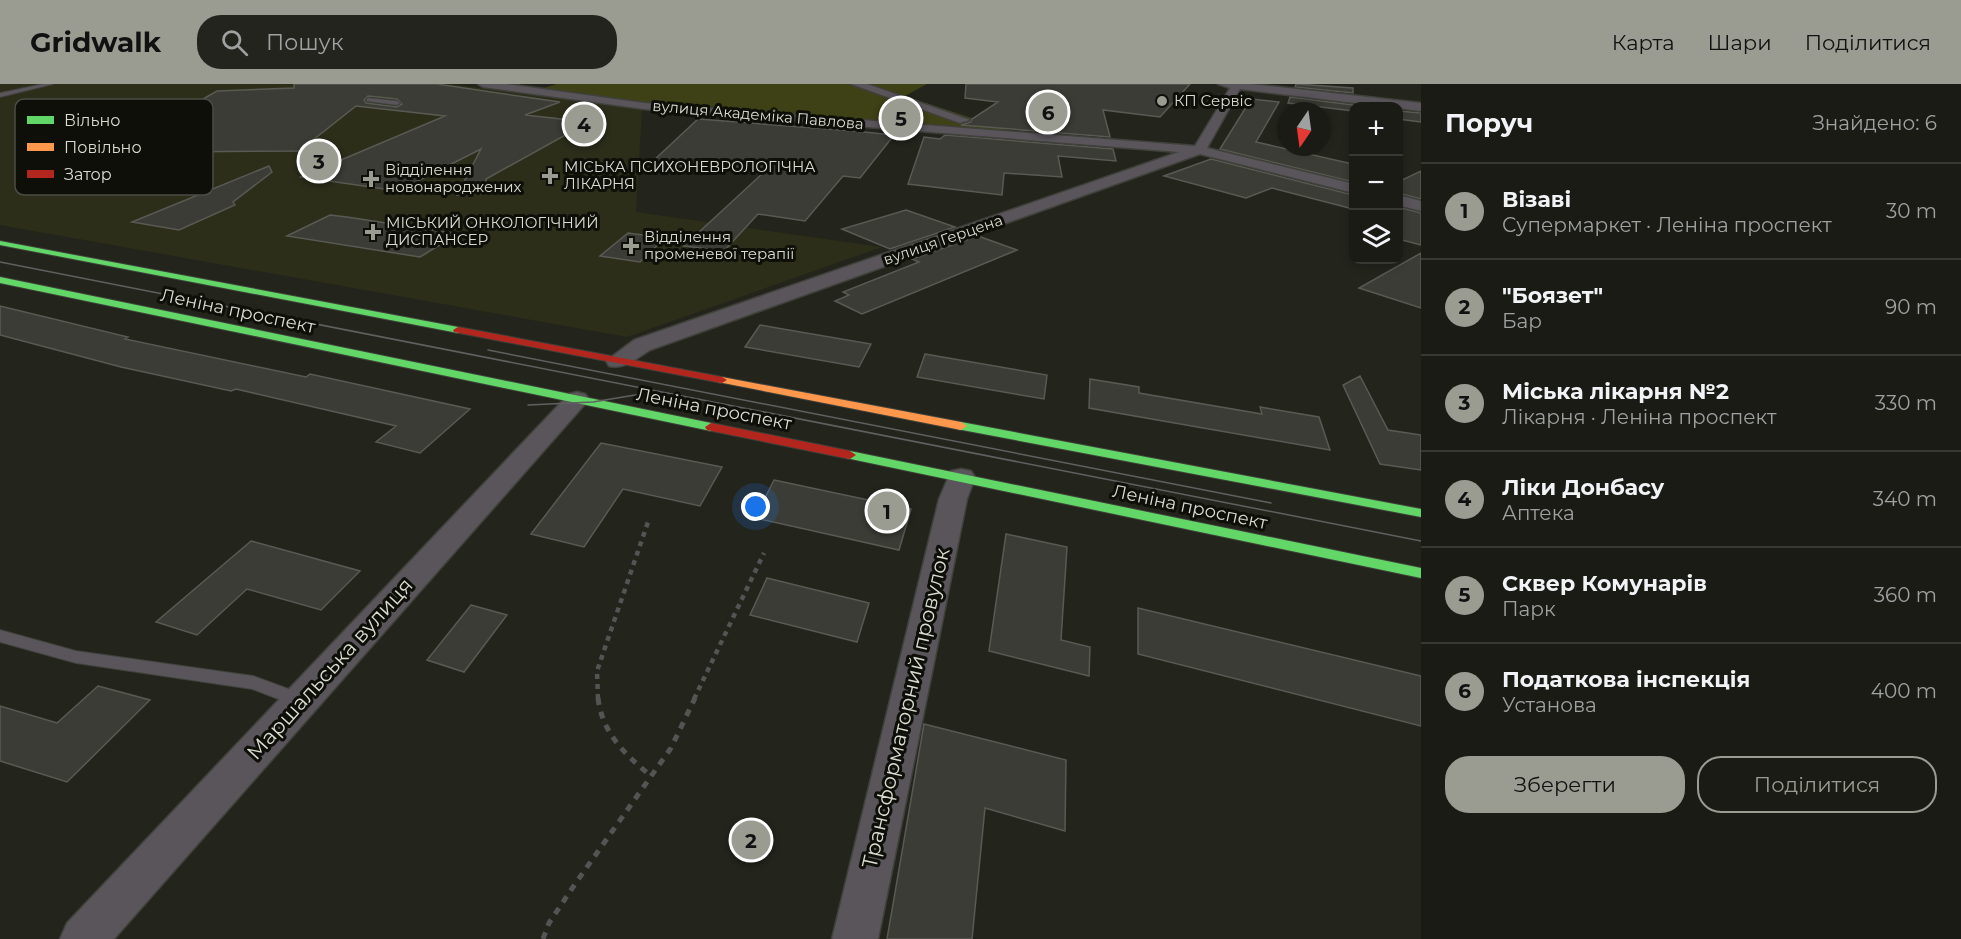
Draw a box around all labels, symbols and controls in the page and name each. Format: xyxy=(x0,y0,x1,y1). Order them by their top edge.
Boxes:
search box xyxy=(197,15,617,69)
text: Gridwalk xyxy=(30,25,161,59)
icon: search xyxy=(218,26,251,59)
text: Пошук xyxy=(266,29,344,56)
text: Карта xyxy=(1612,30,1675,55)
text: Шари xyxy=(1708,30,1772,55)
text: Поділитися xyxy=(1805,30,1931,55)
pin: 6 xyxy=(1028,90,1068,135)
place label: КП Сервіс xyxy=(1174,91,1252,110)
marker: КП Сервіс xyxy=(1155,94,1169,108)
street label: вулиця Академіка Павлова xyxy=(652,96,864,133)
pin: 5 xyxy=(882,96,920,141)
legend xyxy=(15,99,213,195)
pin: 4 xyxy=(564,102,604,147)
north arrow xyxy=(1277,102,1331,156)
map controls xyxy=(1349,102,1403,264)
button: + xyxy=(1349,102,1403,156)
text: Поруч xyxy=(1445,107,1533,139)
text: Вільно xyxy=(64,111,120,130)
text: Знайдено: 6 xyxy=(1812,111,1937,135)
text: Повільно xyxy=(64,138,142,157)
pin: 3 xyxy=(300,138,338,184)
button: − xyxy=(1349,156,1403,210)
place label: МІСЬКА ПСИХОНЕВРОЛОГІЧНА ЛІКАРНЯ xyxy=(564,157,815,193)
place label: Відділення новонароджених xyxy=(385,160,522,196)
text: Затор xyxy=(64,165,112,184)
marker: МІСЬКА ПСИХОНЕВРОЛОГІЧНА ЛІКАРНЯ xyxy=(541,167,559,185)
marker: Відділення новонароджених xyxy=(362,170,380,188)
text: Візаві xyxy=(1502,186,1571,213)
text: 1 xyxy=(1461,199,1468,223)
text: 30 m xyxy=(1886,199,1937,223)
street label: вулиця Герцена xyxy=(881,210,1005,269)
button: layers xyxy=(1349,210,1403,264)
place label: МІСЬКИЙ ОНКОЛОГІЧНИЙ ДИСПАНСЕР xyxy=(386,213,599,249)
text: Супермаркет · Леніна проспект xyxy=(1502,213,1832,237)
marker: МІСЬКИЙ ОНКОЛОГІЧНИЙ ДИСПАНСЕР xyxy=(364,223,382,241)
place label: Відділення променевої терапії xyxy=(644,227,794,263)
marker: Відділення променевої терапії xyxy=(622,237,640,255)
text: "Боязет" xyxy=(1502,282,1603,309)
street label: Леніна проспект xyxy=(159,284,318,338)
text: 2 xyxy=(1459,295,1470,319)
text: 90 m xyxy=(1885,295,1937,319)
text: Бар xyxy=(1502,309,1542,333)
text: Міська лікарня №2 xyxy=(1502,378,1729,405)
street label: Леніна проспект xyxy=(634,383,794,435)
text: 3 xyxy=(1459,391,1470,415)
text: 330 m xyxy=(1875,391,1937,415)
text: Лікарня · Леніна проспект xyxy=(1502,405,1776,429)
text: Ліки Донбасу xyxy=(1502,474,1664,501)
street label: Леніна проспект xyxy=(1111,480,1270,534)
text: 4 xyxy=(1458,487,1471,511)
text: 340 m xyxy=(1873,487,1937,511)
pin: 1 xyxy=(868,488,906,534)
your location xyxy=(741,492,770,521)
text: Аптека xyxy=(1502,501,1575,525)
street label: Трансформаторний провулок xyxy=(856,545,955,871)
text: Сквер Комунарів xyxy=(1502,570,1707,597)
street label: Маршальська вулиця xyxy=(241,573,418,765)
text: 5 xyxy=(1459,583,1470,607)
text: 360 m xyxy=(1874,583,1937,607)
text: Парк xyxy=(1502,597,1556,621)
text: Податкова інспекція xyxy=(1502,666,1750,693)
text: 6 xyxy=(1458,679,1471,703)
text: 400 m xyxy=(1871,679,1937,703)
text: Установа xyxy=(1502,693,1597,717)
button: Зберегти xyxy=(1445,756,1685,813)
button: Поділитися xyxy=(1697,756,1937,813)
pin: 2 xyxy=(732,818,771,862)

